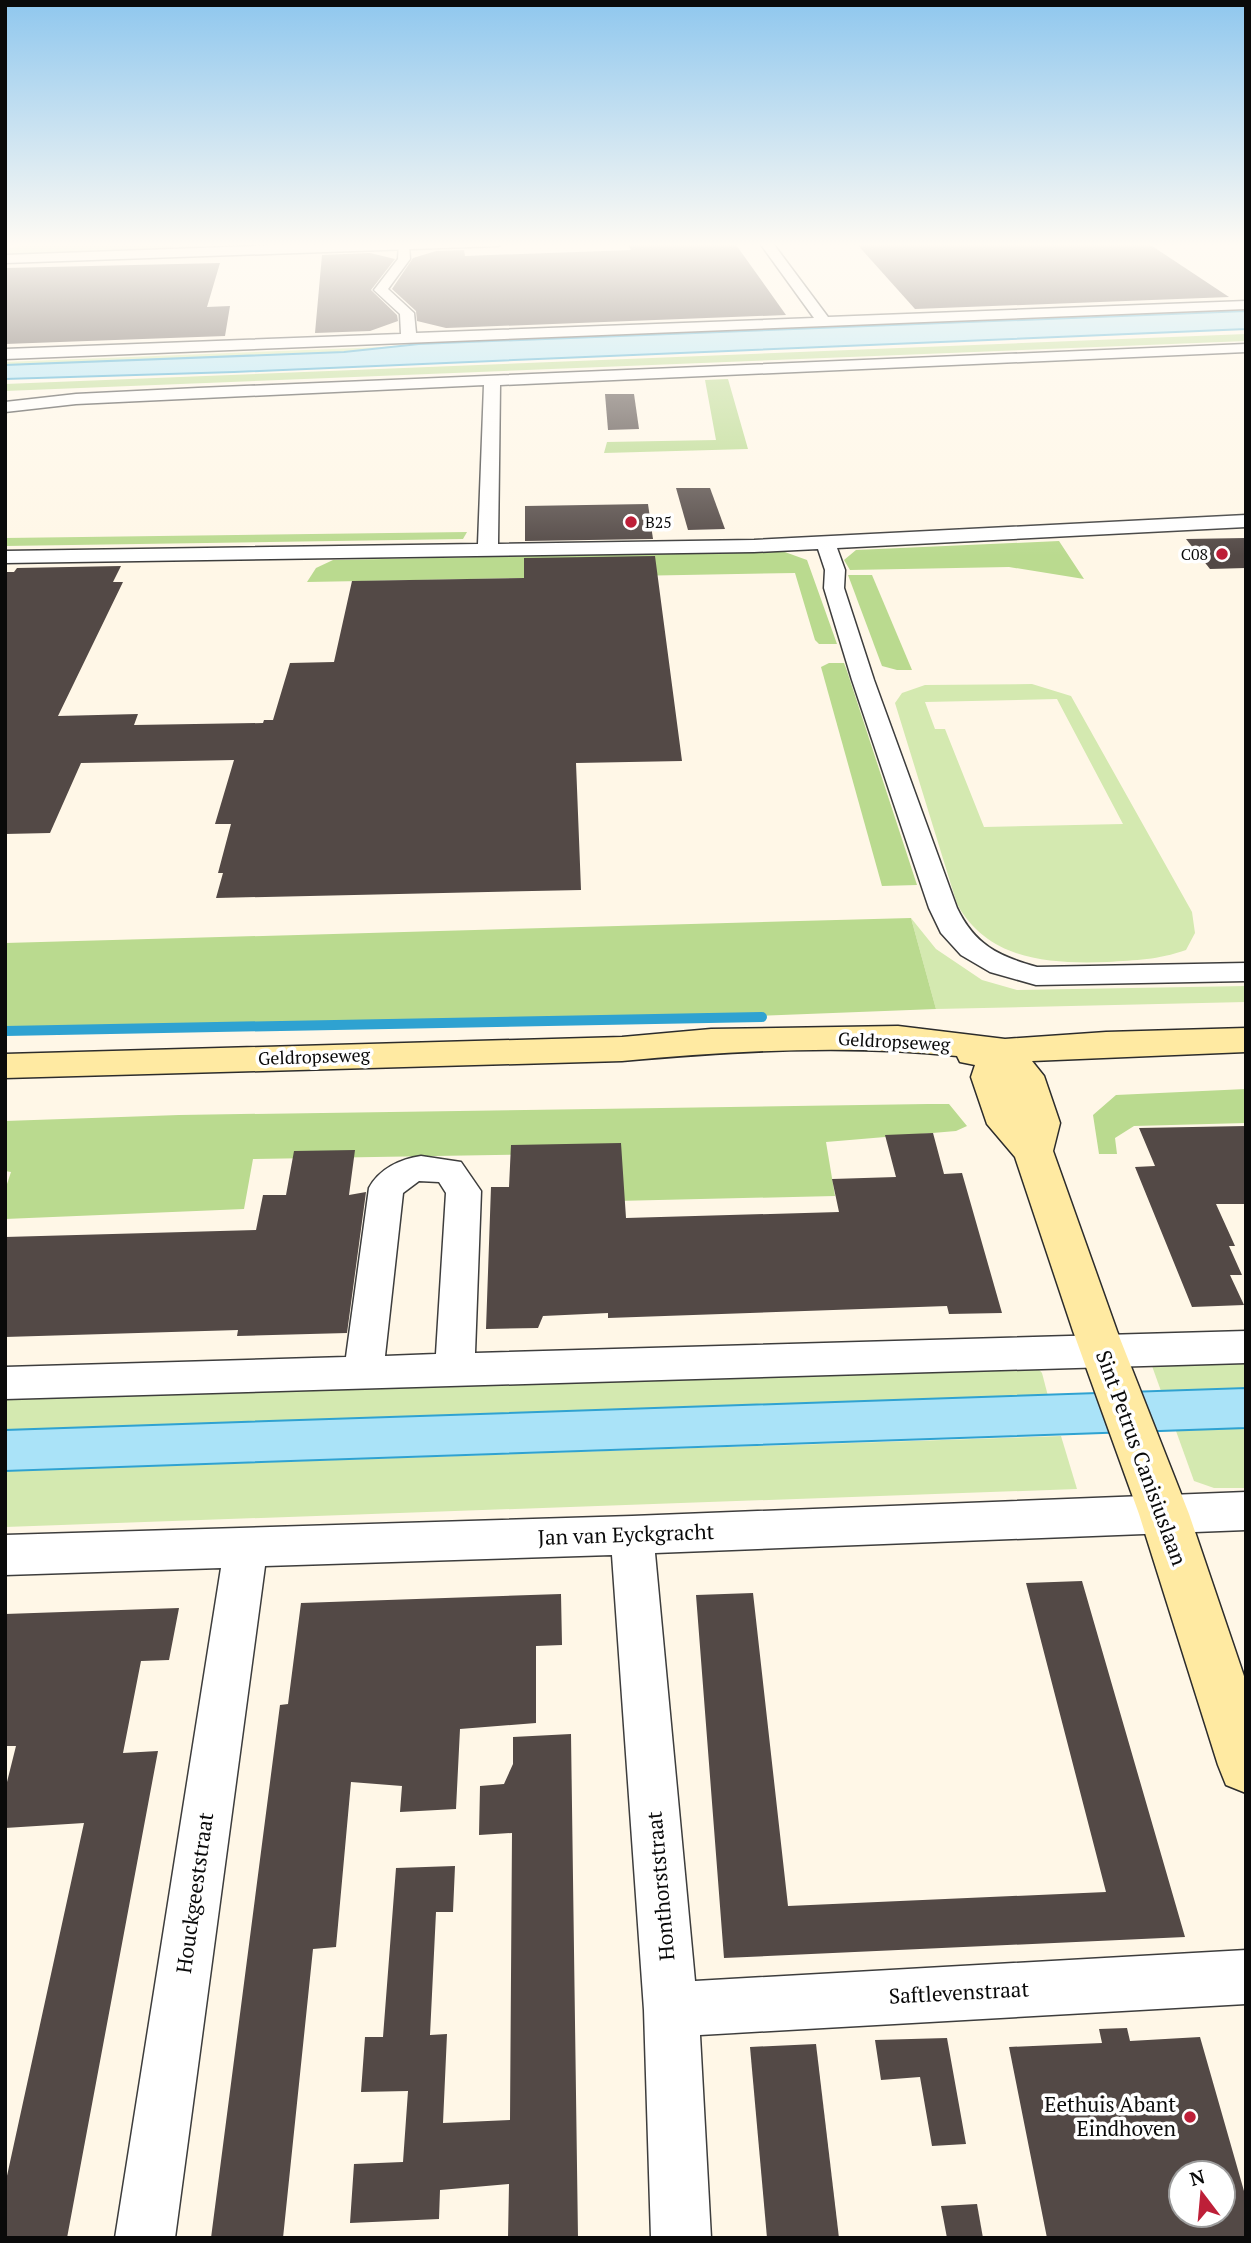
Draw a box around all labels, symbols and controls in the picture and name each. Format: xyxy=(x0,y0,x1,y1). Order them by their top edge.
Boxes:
place label: B25 xyxy=(645,511,672,533)
marker: B25 xyxy=(623,514,639,530)
place label: C08 xyxy=(1181,543,1208,565)
marker: C08 xyxy=(1214,546,1230,562)
street label: Geldropseweg xyxy=(837,1026,951,1056)
street label: Geldropseweg xyxy=(258,1042,371,1070)
street label: Sint Petrus Canisiuslaan xyxy=(1090,1346,1194,1570)
street label: Jan van Eyckgracht xyxy=(537,1517,715,1551)
street label: Houckgeeststraat xyxy=(169,1810,219,1975)
street label: Honthorststraat xyxy=(640,1810,680,1962)
street label: Saftlevenstraat xyxy=(888,1974,1030,2010)
place label: Eethuis Abant Eindhoven xyxy=(1044,2090,1177,2142)
marker: Eethuis Abant Eindhoven xyxy=(1182,2109,1198,2125)
north arrow xyxy=(1167,2159,1237,2229)
text: N xyxy=(1187,2163,1208,2191)

